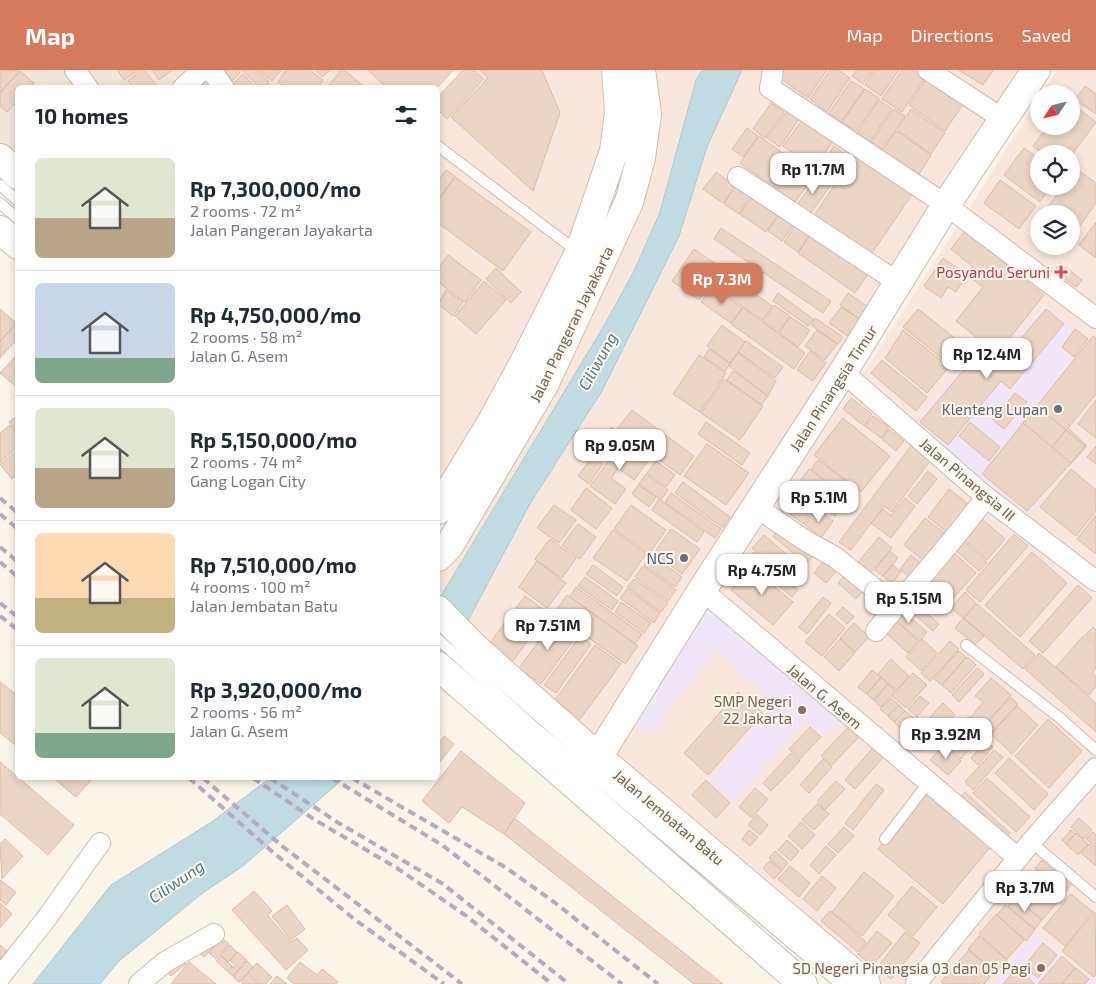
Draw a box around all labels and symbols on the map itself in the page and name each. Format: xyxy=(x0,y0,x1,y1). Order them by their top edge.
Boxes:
north arrow xyxy=(1030,85,1080,135)
pin: Rp 11.7M xyxy=(761,152,865,195)
street label: Jalan Pangeran Jayakarta xyxy=(525,243,617,405)
pin: Rp 7.3M xyxy=(676,262,768,305)
place label: Posyandu Seruni xyxy=(936,263,1050,281)
marker: Posyandu Seruni xyxy=(1054,265,1068,279)
street label: Jalan Pinangsia Timur xyxy=(785,321,881,455)
water label: Ciliwung xyxy=(573,329,621,393)
pin: Rp 12.4M xyxy=(935,338,1039,380)
place label: Klenteng Lupan xyxy=(942,400,1048,418)
marker: Klenteng Lupan xyxy=(1052,403,1064,415)
pin: Rp 9.05M xyxy=(568,428,672,471)
street label: Jalan Pinangsia III xyxy=(916,434,1020,524)
pin: Rp 5.1M xyxy=(773,480,865,523)
place label: NCS xyxy=(646,549,674,567)
marker: NCS xyxy=(678,552,690,564)
pin: Rp 4.75M xyxy=(710,554,814,596)
pin: Rp 5.15M xyxy=(857,582,961,624)
pin: Rp 7.51M xyxy=(496,608,600,651)
street label: Jalan G. Asem xyxy=(784,660,866,732)
place label: SMP Negeri 22 Jakarta xyxy=(714,692,792,727)
marker: SMP Negeri 22 Jakarta xyxy=(796,704,808,716)
pin: Rp 3.92M xyxy=(894,718,998,760)
street label: Jalan Jembatan Batu xyxy=(610,766,728,868)
water label: Ciliwung xyxy=(145,856,207,906)
pin: Rp 3.7M xyxy=(979,870,1071,913)
place label: SD Negeri Pinangsia 03 dan 05 Pagi xyxy=(793,959,1031,977)
marker: SD Negeri Pinangsia 03 dan 05 Pagi xyxy=(1035,962,1047,974)

